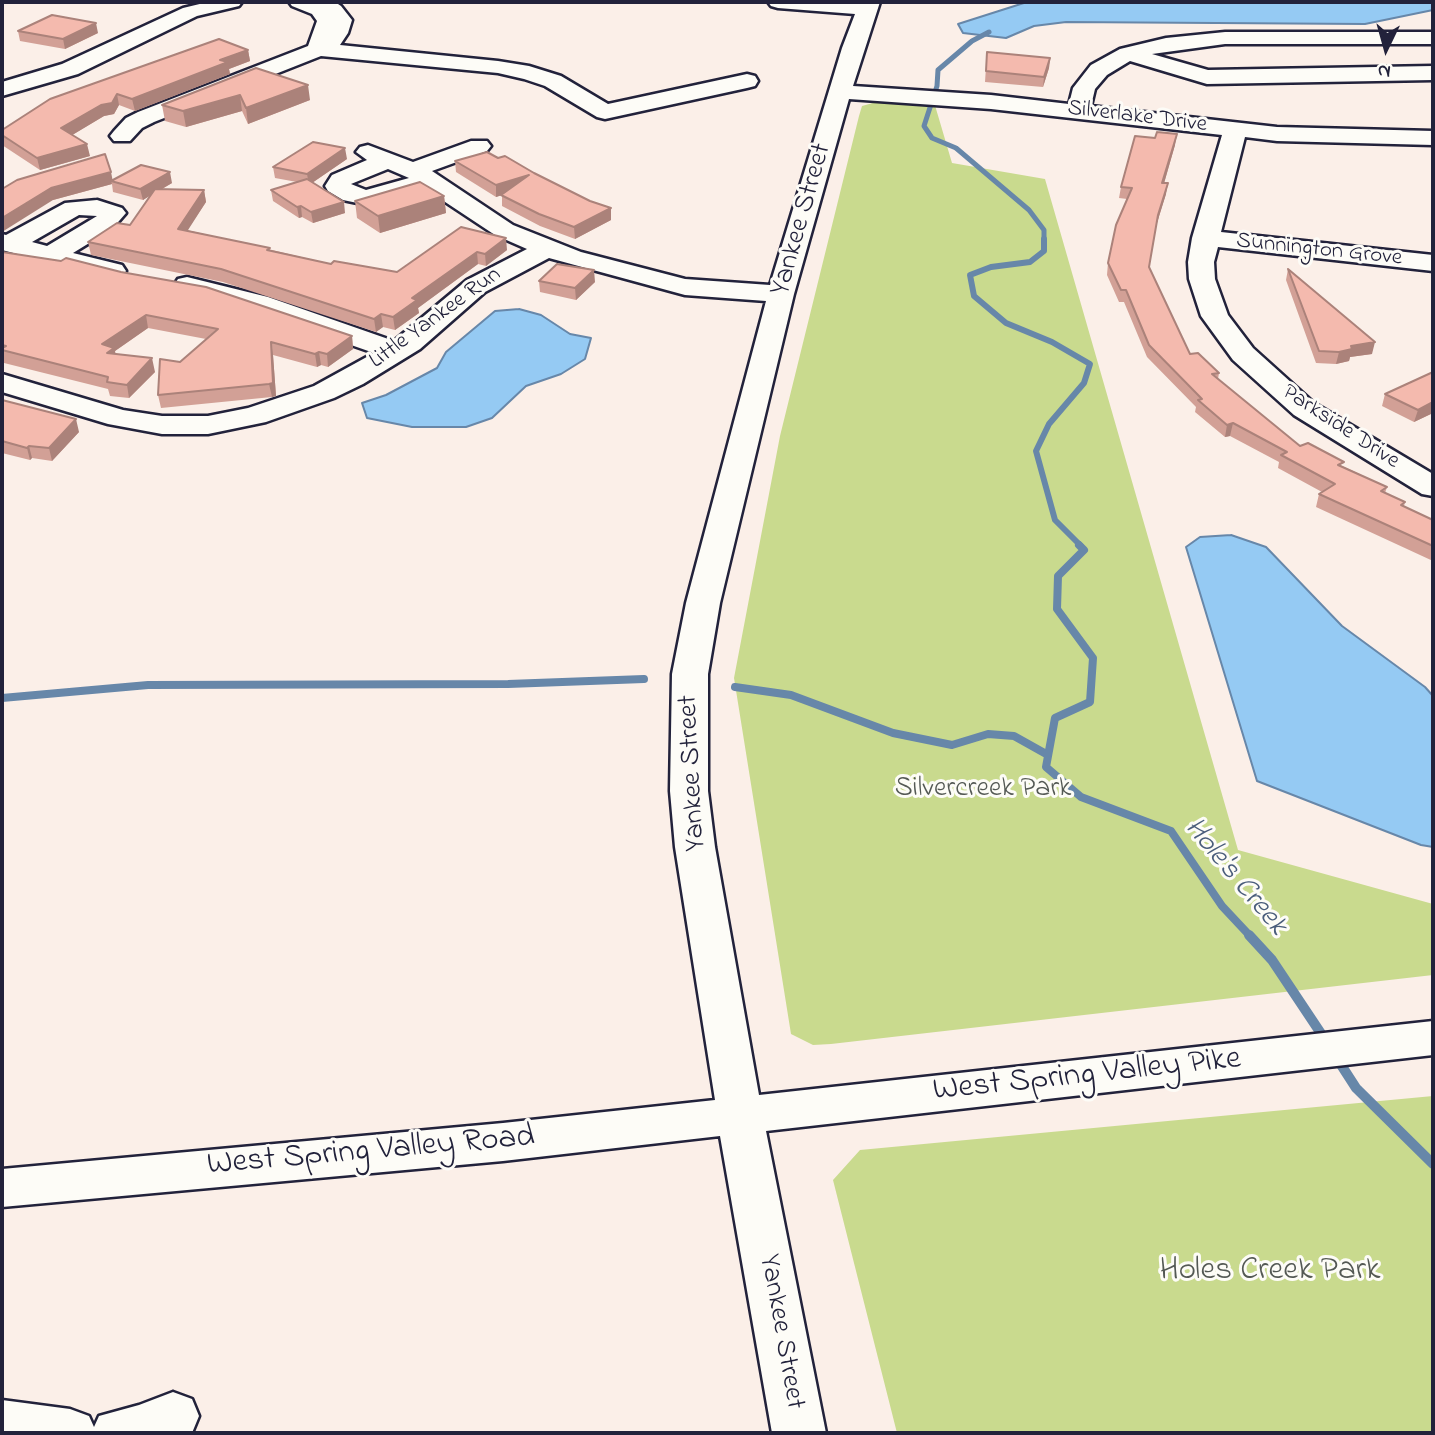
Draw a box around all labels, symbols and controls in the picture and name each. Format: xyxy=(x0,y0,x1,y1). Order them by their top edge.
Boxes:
north arrow xyxy=(1351,14,1421,84)
text: N xyxy=(1377,56,1392,84)
street label: Silverlake Drive xyxy=(1066,96,1208,140)
street label: Yankee Street xyxy=(765,140,841,300)
street label: Sunnington Grove xyxy=(1235,229,1403,273)
street label: Little Yankee Run xyxy=(365,262,507,376)
street label: Parkside Drive xyxy=(1276,380,1404,476)
street label: Yankee Street xyxy=(673,694,715,852)
park label: Silvercreek Park xyxy=(895,773,1071,807)
water label: Hole's Creek xyxy=(1174,812,1294,944)
street label: West Spring Valley Pike xyxy=(931,1041,1243,1113)
street label: West Spring Valley Road xyxy=(206,1119,536,1187)
street label: Yankee Street xyxy=(750,1252,810,1412)
park label: Holes Creek Park xyxy=(1160,1253,1380,1293)

